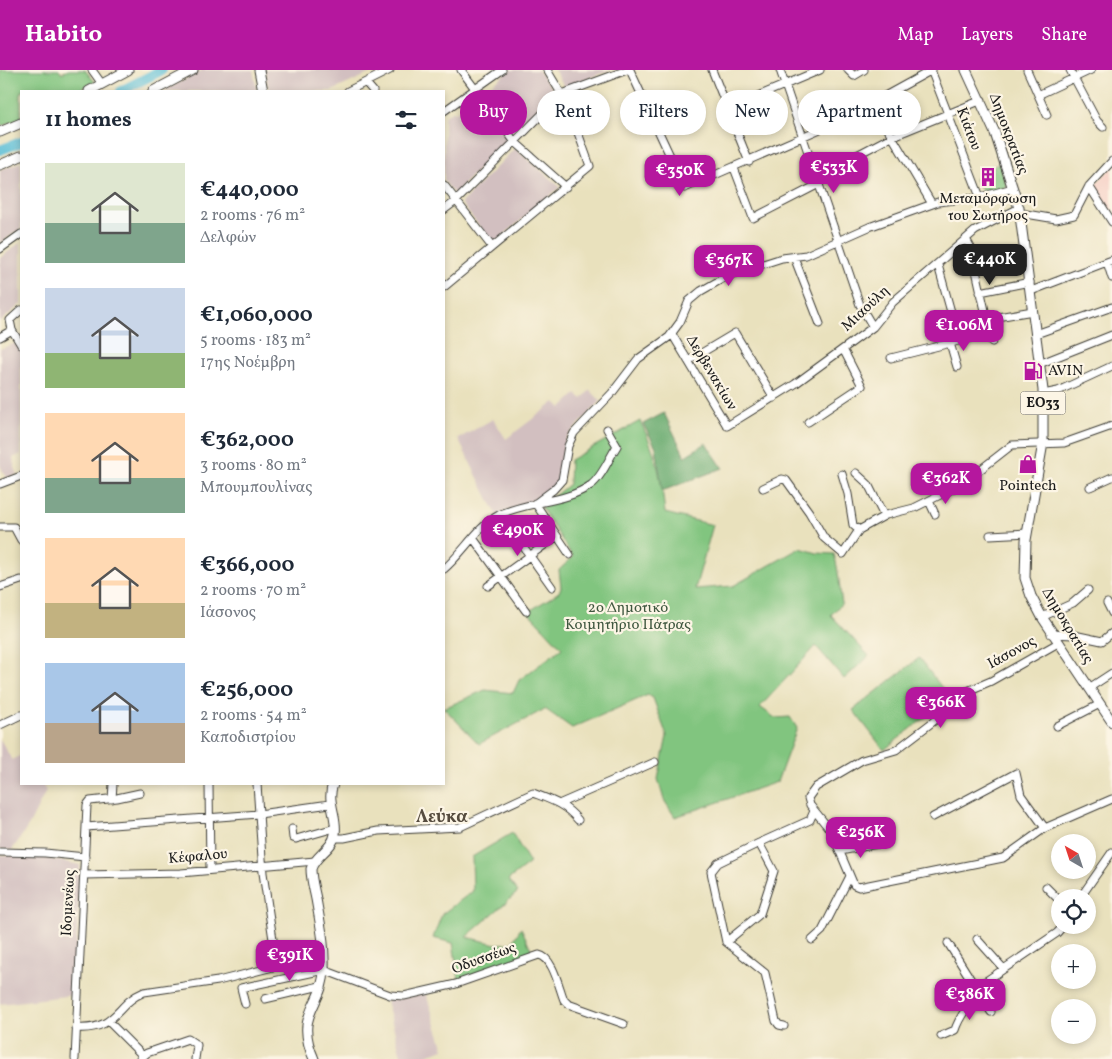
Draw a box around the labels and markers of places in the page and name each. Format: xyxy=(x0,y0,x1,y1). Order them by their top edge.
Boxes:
pin: €533K xyxy=(799,152,869,194)
pin: €350K xyxy=(645,154,715,197)
building icon: Μεταμόρφωση του Σωτήρος xyxy=(977,166,999,188)
place label: Μεταμόρφωση του Σωτήρος xyxy=(939,189,1037,227)
pin: €367K xyxy=(694,244,764,287)
pin: €440K xyxy=(955,244,1025,286)
pin: €1.06M xyxy=(923,310,1005,352)
fuel station icon: AVIN xyxy=(1022,360,1044,382)
place label: AVIN xyxy=(1048,361,1083,382)
shop icon: Pointech xyxy=(1017,453,1039,475)
pin: €362K xyxy=(911,462,981,505)
place label: Pointech xyxy=(999,476,1057,497)
pin: €490K xyxy=(483,514,553,557)
pin: €366K xyxy=(906,686,976,729)
pin: €256K xyxy=(826,816,896,859)
pin: €391K xyxy=(255,940,325,982)
pin: €386K xyxy=(935,978,1005,1021)

